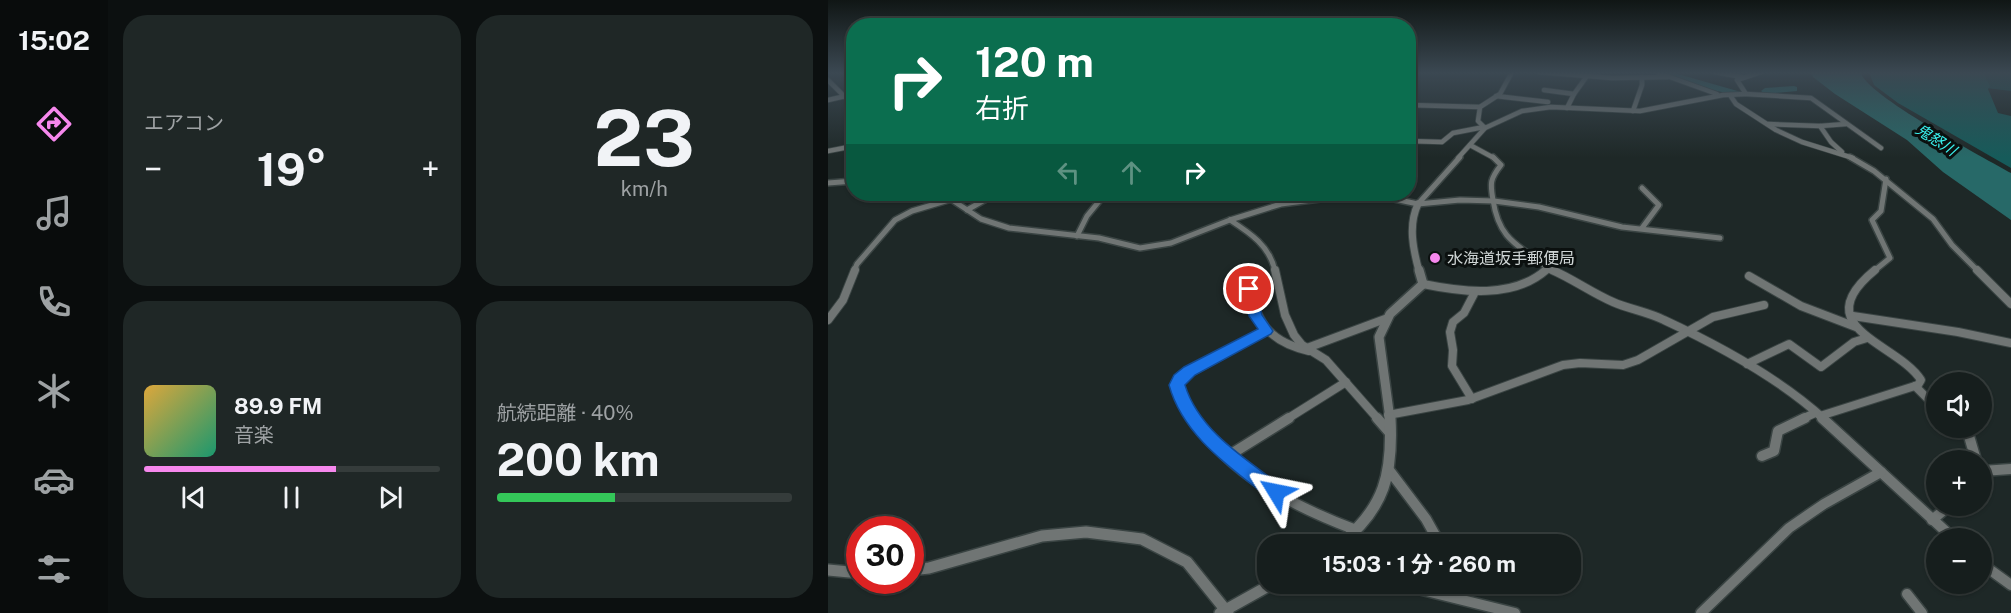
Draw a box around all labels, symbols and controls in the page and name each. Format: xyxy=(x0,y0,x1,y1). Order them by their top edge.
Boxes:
text: 15:02 xyxy=(18,24,90,56)
text: 120 m xyxy=(975,37,1094,86)
icon: right xyxy=(876,42,954,120)
text: 23 xyxy=(594,92,695,184)
text: 右折 xyxy=(975,92,1029,124)
icon: directions xyxy=(33,103,75,145)
text: エアコン xyxy=(144,111,224,135)
water label: 鬼怒川 xyxy=(1913,120,1961,160)
text: 19° xyxy=(257,143,327,196)
text: − xyxy=(144,150,162,188)
text: + xyxy=(421,150,440,188)
icon: left xyxy=(1052,156,1085,189)
icon: ahead xyxy=(1115,156,1148,189)
icon: right xyxy=(1178,156,1211,189)
text: km/h xyxy=(621,177,668,201)
icon: music xyxy=(33,192,75,234)
place label: 水海道坂手郵便局 xyxy=(1447,249,1575,268)
marker: 水海道坂手郵便局 xyxy=(1428,251,1442,265)
pin xyxy=(1223,263,1274,314)
icon: arrive xyxy=(1232,272,1265,305)
icon: phone xyxy=(33,281,75,323)
icon: climate xyxy=(33,370,75,412)
map controls xyxy=(1926,372,1992,594)
button: sound xyxy=(1926,372,1992,438)
text: 89.9 FM xyxy=(234,393,322,419)
text: 航続距離 · 40% xyxy=(497,401,634,425)
text: 音楽 xyxy=(234,423,274,447)
text: 200 km xyxy=(497,433,659,486)
button: + xyxy=(1926,450,1992,516)
icon: car xyxy=(33,459,75,501)
position arrow xyxy=(1244,460,1308,524)
icon: previous xyxy=(177,481,210,514)
icon: pause xyxy=(275,481,308,514)
icon: next xyxy=(374,481,407,514)
speed limit sign: 30 xyxy=(846,516,924,594)
button: − xyxy=(1926,528,1992,594)
icon: filters xyxy=(33,548,75,590)
text: 15:03 · 1 分 · 260 m xyxy=(1322,551,1516,577)

